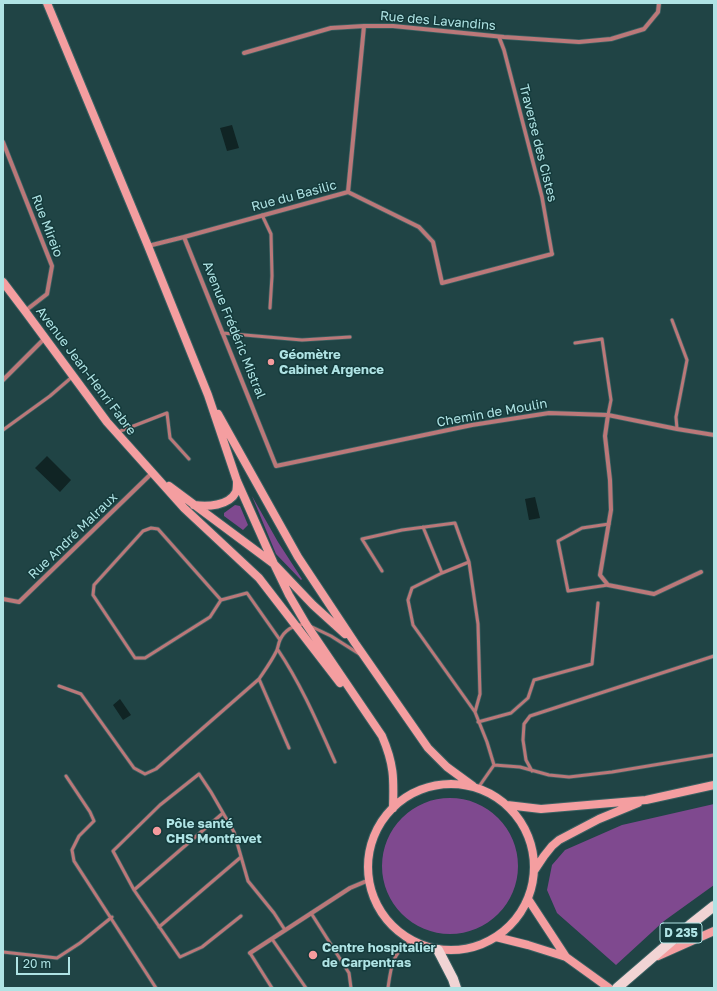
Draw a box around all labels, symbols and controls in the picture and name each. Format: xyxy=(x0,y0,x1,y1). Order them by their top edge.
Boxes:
street label: Rue des Lavandins xyxy=(379,8,497,34)
street label: Traverse des Cistes xyxy=(516,83,560,203)
street label: Rue du Basilic xyxy=(250,177,338,215)
street label: Rue Mireio xyxy=(28,193,66,259)
street label: Avenue Frédéric Mistral xyxy=(199,259,269,401)
street label: Avenue Jean-Henri Fabre xyxy=(33,304,139,438)
place label: Géomètre Cabinet Argence xyxy=(279,347,384,378)
marker: Géomètre Cabinet Argence xyxy=(266,357,276,367)
street label: Chemin de Moulin xyxy=(436,396,548,430)
street label: Rue André Malraux xyxy=(25,490,121,582)
place label: Pôle santé CHS Montfavet xyxy=(166,816,262,847)
marker: Pôle santé CHS Montfavet xyxy=(151,825,163,837)
road number: D 235 xyxy=(660,923,702,943)
place label: Centre hospitalier de Carpentras xyxy=(322,940,436,971)
scale bar xyxy=(18,949,72,975)
marker: Centre hospitalier de Carpentras xyxy=(307,949,319,961)
text: 20 m xyxy=(23,956,51,971)

